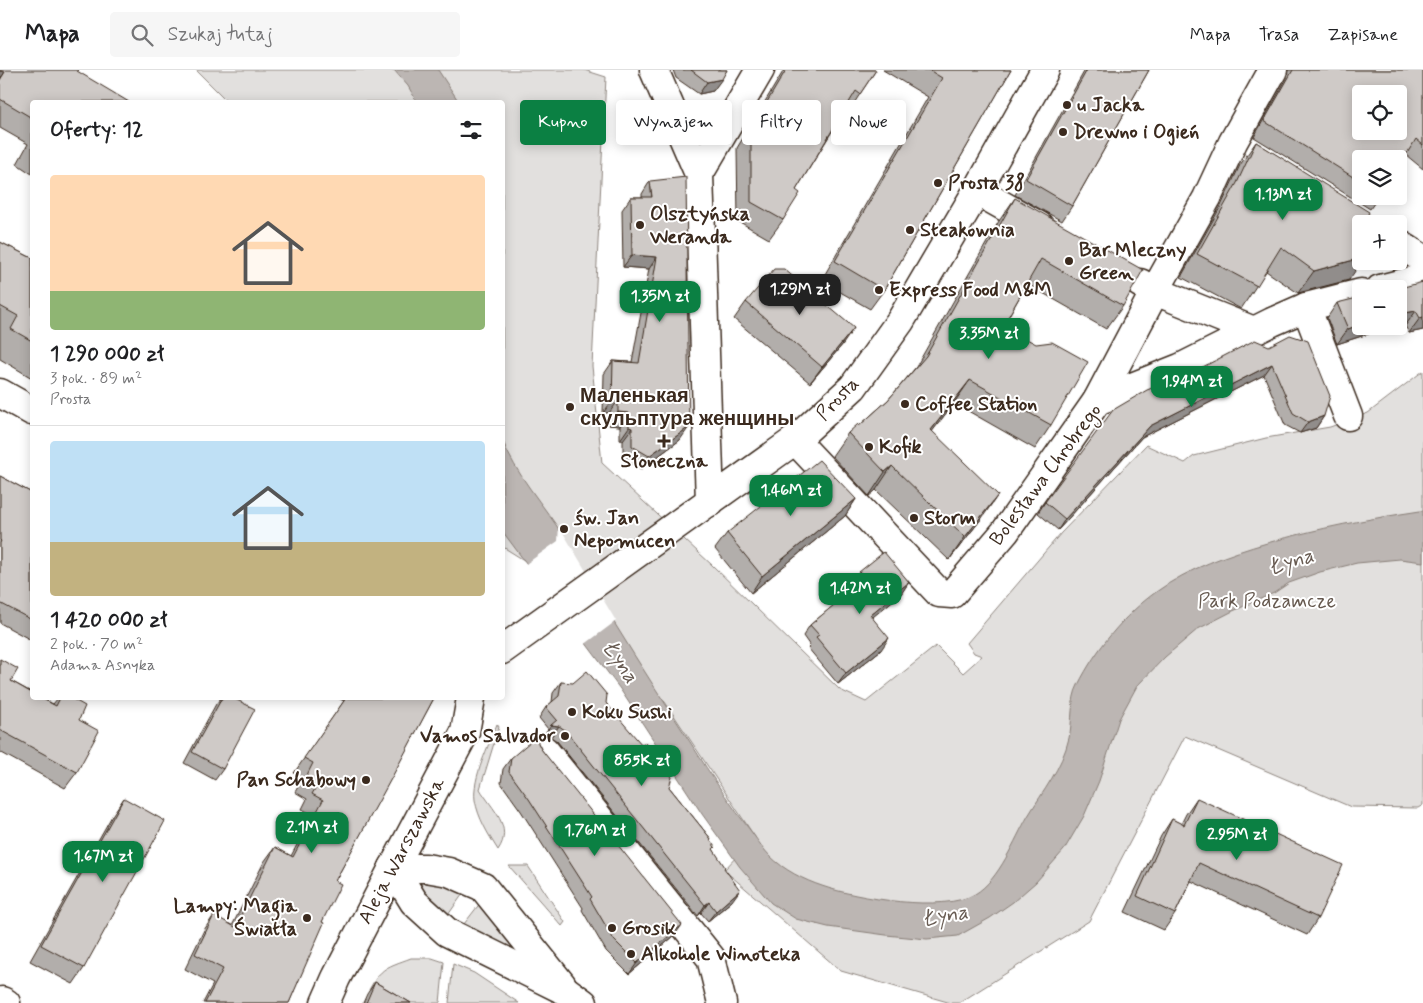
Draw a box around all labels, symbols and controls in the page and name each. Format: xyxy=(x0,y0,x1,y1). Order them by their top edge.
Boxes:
search box xyxy=(110,12,460,57)
text: Mapa xyxy=(25,19,80,50)
icon: search xyxy=(128,21,156,49)
text: Szukaj tutaj xyxy=(168,22,273,47)
text: Mapa xyxy=(1190,23,1231,47)
text: Trasa xyxy=(1259,23,1299,47)
text: Zapisane xyxy=(1327,23,1398,47)
map controls xyxy=(1352,85,1407,335)
button: locate xyxy=(1352,85,1407,140)
place label: u Jacka xyxy=(1077,92,1145,119)
marker: u Jacka xyxy=(1061,99,1073,111)
chip: Kupno xyxy=(520,100,606,145)
chip: Wynajem xyxy=(616,100,732,145)
chip: Filtry xyxy=(742,100,821,145)
chip: Nowe xyxy=(831,100,906,145)
text: Oferty: 12 xyxy=(50,116,143,144)
icon: filters xyxy=(457,116,485,144)
place label: Drewno i Ogień xyxy=(1073,119,1199,146)
marker: Drewno i Ogień xyxy=(1057,126,1069,138)
button: layers xyxy=(1352,150,1407,205)
place label: Prosta 38 xyxy=(948,170,1025,197)
marker: Prosta 38 xyxy=(932,177,944,189)
pin: 1.13M zł xyxy=(1231,178,1335,221)
text: 1.13M zł xyxy=(1255,184,1311,205)
place label: Olsztyńska Weranda xyxy=(649,201,750,251)
icon: home xyxy=(223,208,313,298)
button: + xyxy=(1352,215,1407,270)
place label: Steakownia xyxy=(920,217,1015,244)
marker: Olsztyńska Weranda xyxy=(634,219,646,231)
marker: Steakownia xyxy=(904,224,916,236)
place label: Bar Mleczny Green xyxy=(1079,237,1186,287)
marker: Bar Mleczny Green xyxy=(1063,255,1075,267)
pin: 1.29M zł xyxy=(748,274,852,316)
place label: Express Food M&M xyxy=(889,277,1052,304)
text: 1.29M zł xyxy=(770,279,830,300)
pin: 1.35M zł xyxy=(608,280,712,323)
button: − xyxy=(1352,280,1407,335)
marker: Express Food M&M xyxy=(873,284,885,296)
text: 1.35M zł xyxy=(631,286,689,307)
pin: 3.35M zł xyxy=(937,318,1041,360)
text: 3.35M zł xyxy=(960,323,1018,344)
text: 1 290 000 zł xyxy=(50,340,164,368)
pin: 1.94M zł xyxy=(1140,366,1244,408)
text: 3 pok. · 89 m² xyxy=(50,368,142,389)
street label: Prosta xyxy=(810,371,866,427)
text: 1.94M zł xyxy=(1162,371,1222,392)
place label: Маленькая скульптура женщины xyxy=(580,383,794,433)
text: Prosta xyxy=(50,389,91,410)
place label: Coffee Station xyxy=(915,391,1037,418)
marker: Coffee Station xyxy=(899,398,911,410)
street label: Bolesława Chrobrego xyxy=(984,398,1109,552)
marker: Маленькая скульптура женщины xyxy=(564,401,576,413)
place label: Kofik xyxy=(879,434,922,461)
marker: Słoneczna xyxy=(658,435,670,447)
marker: Kofik xyxy=(863,441,875,453)
place label: Słoneczna xyxy=(621,448,708,475)
icon: home xyxy=(223,473,313,563)
pin: 1.46M zł xyxy=(739,474,843,517)
text: 1.46M zł xyxy=(760,480,822,501)
place label: św. Jan Nepomucen xyxy=(573,505,675,555)
place label: Storm xyxy=(924,505,976,532)
marker: Storm xyxy=(908,512,920,524)
marker: św. Jan Nepomucen xyxy=(558,523,570,535)
water label: Łyna xyxy=(1265,541,1318,582)
pin: 1.42M zł xyxy=(808,572,912,615)
text: 1.42M zł xyxy=(830,578,890,599)
park label: Park Podzamcze xyxy=(1198,588,1336,615)
text: 1 420 000 zł xyxy=(50,606,167,634)
text: 2 pok. · 70 m² xyxy=(50,634,143,655)
water label: Łyna xyxy=(595,635,645,689)
text: Adama Asnyka xyxy=(50,655,155,676)
place label: Koku Sushi xyxy=(582,699,672,726)
marker: Koku Sushi xyxy=(566,706,578,718)
place label: Vamos Salvador xyxy=(420,723,556,750)
marker: Vamos Salvador xyxy=(559,730,571,742)
pin: 855K zł xyxy=(596,744,688,787)
text: 855K zł xyxy=(614,750,670,771)
place label: Pan Schabowy xyxy=(236,767,356,794)
street label: Aleja Warszawska xyxy=(352,772,452,929)
marker: Pan Schabowy xyxy=(360,774,372,786)
pin: 2.1M zł xyxy=(266,812,358,854)
pin: 1.76M zł xyxy=(543,814,647,857)
text: 2.1M zł xyxy=(287,817,337,838)
pin: 2.95M zł xyxy=(1185,818,1289,861)
text: 1.76M zł xyxy=(564,820,626,841)
text: 2.95M zł xyxy=(1207,824,1267,845)
pin: 1.67M zł xyxy=(51,840,155,883)
text: 1.67M zł xyxy=(73,846,133,867)
place label: Lampy: Magia Światła xyxy=(173,893,298,943)
water label: Łyna xyxy=(920,898,970,934)
marker: Lampy: Magia Światła xyxy=(301,912,313,924)
place label: Grosik xyxy=(622,915,677,942)
marker: Grosik xyxy=(606,922,618,934)
place label: Alkohole Winoteka xyxy=(641,941,801,968)
marker: Alkohole Winoteka xyxy=(625,948,637,960)

